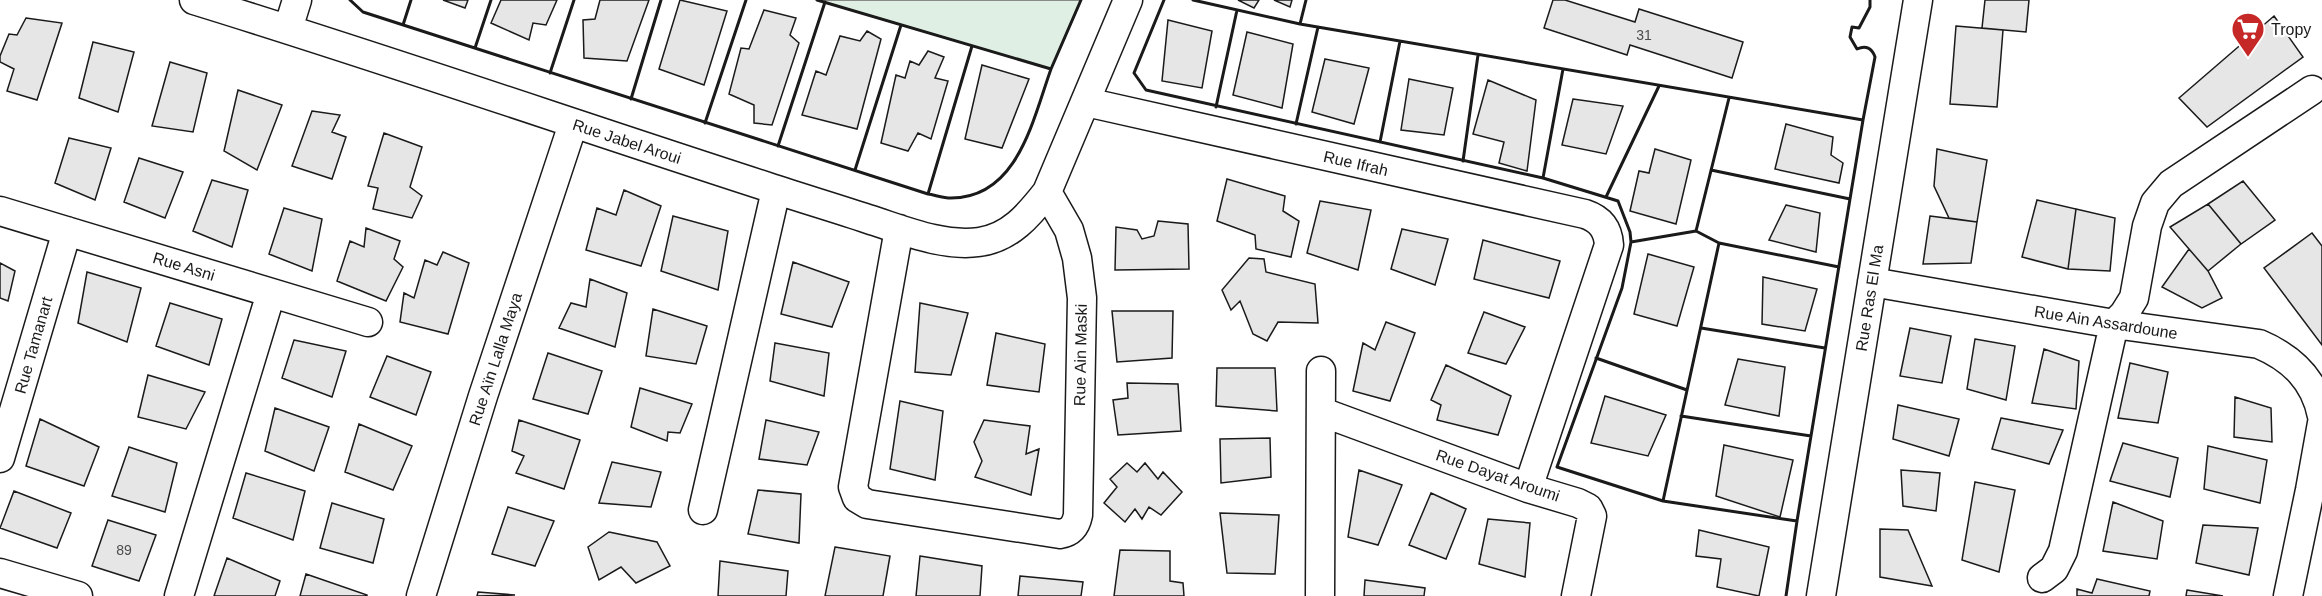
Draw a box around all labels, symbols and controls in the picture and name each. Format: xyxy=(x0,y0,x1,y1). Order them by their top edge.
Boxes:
supermarket icon: Tropy xyxy=(2230,11,2266,58)
place label: Tropy xyxy=(2271,21,2311,38)
house number: 31 xyxy=(1636,27,1652,43)
street label: Rue Jabel Aroui xyxy=(570,116,683,167)
street label: Rue Ifrah xyxy=(1322,148,1390,179)
street label: Rue Ras El Ma xyxy=(1853,244,1886,353)
street label: Rue Asni xyxy=(151,249,217,284)
street label: Rue Aïn Lalla Maya xyxy=(466,290,525,428)
street label: Rue Tamanart xyxy=(12,294,56,396)
street label: Rue Ain Assardoune xyxy=(2033,303,2179,342)
street label: Rue Ain Maski xyxy=(1071,304,1090,406)
street label: Rue Dayat Aroumi xyxy=(1434,446,1562,505)
house number: 89 xyxy=(116,542,132,558)

